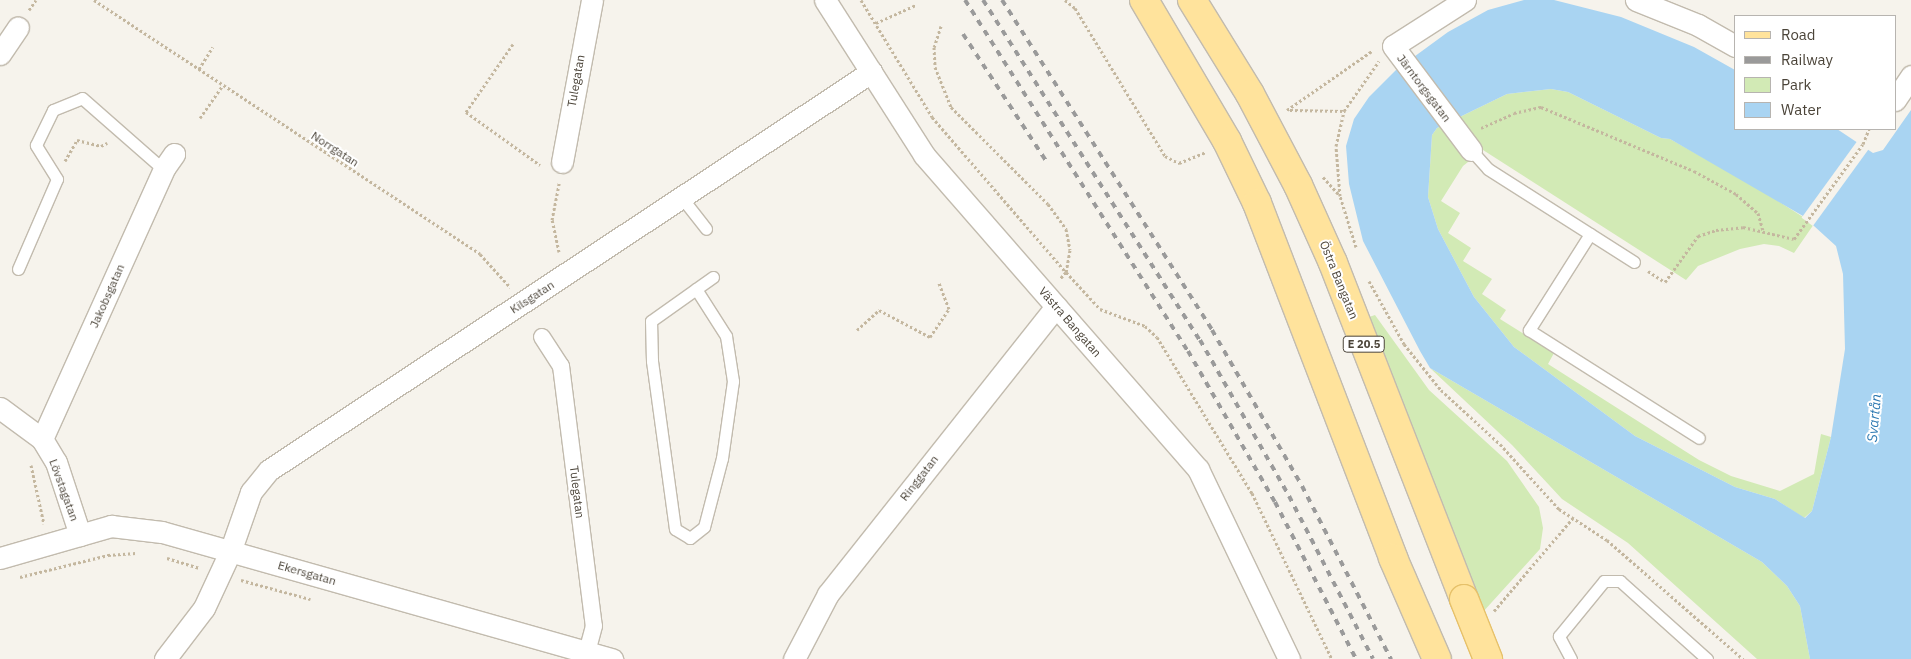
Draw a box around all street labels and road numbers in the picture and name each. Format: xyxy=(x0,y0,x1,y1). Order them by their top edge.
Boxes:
street label: Järntorgsgatan xyxy=(1394,51,1454,125)
street label: Tulegatan xyxy=(564,54,588,108)
street label: Norrgatan xyxy=(308,128,362,170)
street label: Östra Bangatan xyxy=(1317,239,1361,321)
street label: Jakobsgatan xyxy=(87,262,127,330)
street label: Kilsgatan xyxy=(507,277,557,317)
street label: Västra Bangatan xyxy=(1036,284,1104,360)
road number: E 20.5 xyxy=(1343,336,1385,352)
street label: Ringgatan xyxy=(897,452,941,504)
street label: Lövstagatan xyxy=(46,457,82,523)
street label: Tulegatan xyxy=(567,465,587,519)
street label: Ekersgatan xyxy=(276,558,338,588)

